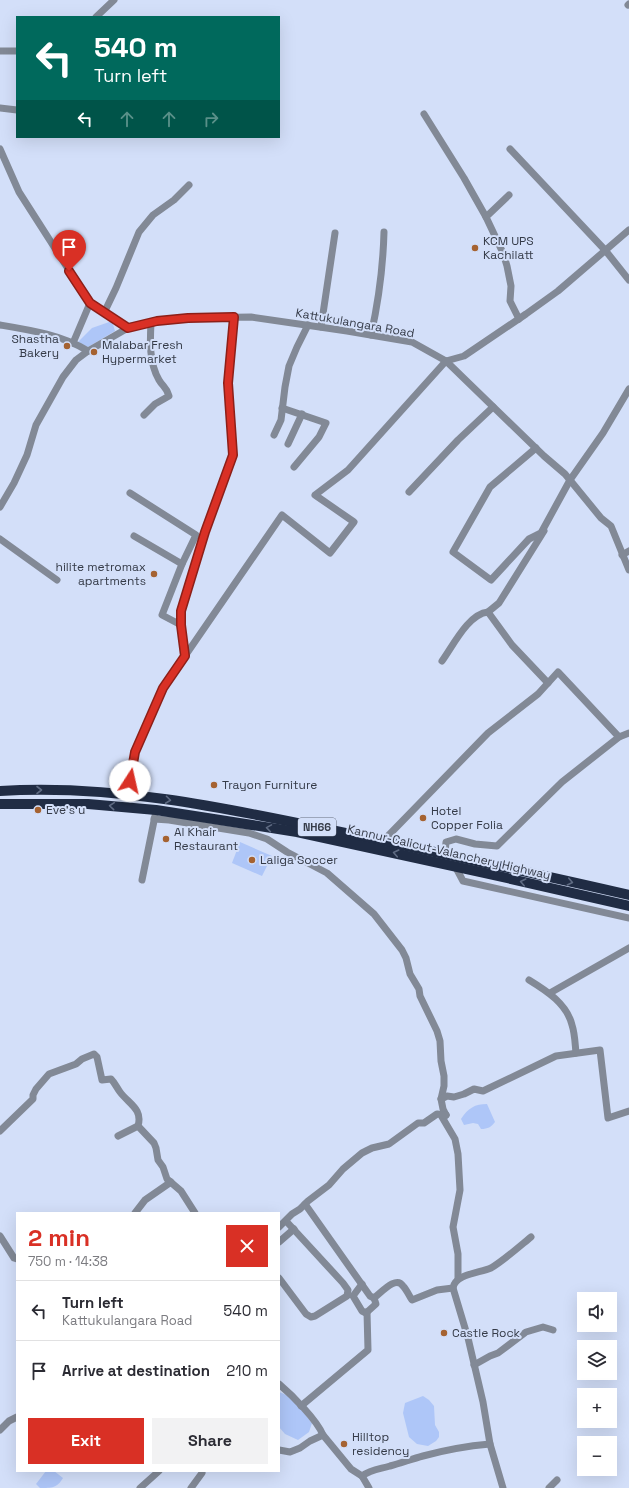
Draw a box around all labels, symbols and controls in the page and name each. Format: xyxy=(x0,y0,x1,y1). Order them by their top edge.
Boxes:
text: 540 m xyxy=(94,29,178,65)
icon: left xyxy=(28,32,80,84)
text: Turn left xyxy=(94,64,167,87)
icon: left xyxy=(74,108,96,130)
icon: ahead xyxy=(116,108,138,130)
icon: ahead xyxy=(158,108,180,130)
icon: right xyxy=(200,108,222,130)
pin xyxy=(52,230,86,271)
place label: KCM UPS Kachilatt xyxy=(483,233,534,263)
icon: arrive xyxy=(58,236,80,258)
marker: KCM UPS Kachilatt xyxy=(470,243,480,253)
street label: Kattukulangara Road xyxy=(294,305,416,341)
place label: Shastha Bakery xyxy=(11,331,59,361)
place label: Malabar Fresh Hypermarket xyxy=(102,337,183,367)
marker: Shastha Bakery xyxy=(62,341,72,351)
marker: Malabar Fresh Hypermarket xyxy=(89,347,99,357)
place label: hilite metromax apartments xyxy=(56,559,146,589)
marker: hilite metromax apartments xyxy=(149,569,159,579)
position arrow xyxy=(109,760,151,802)
place label: Trayon Furniture xyxy=(222,777,317,793)
marker: Trayon Furniture xyxy=(209,780,219,790)
one-way arrow xyxy=(36,786,42,794)
one-way arrow xyxy=(165,796,171,805)
one-way arrow xyxy=(109,801,115,810)
place label: Eve's u xyxy=(46,802,85,818)
place label: Hotel Copper Folia xyxy=(431,803,503,833)
marker: Eve's u xyxy=(33,805,43,815)
marker: Hotel Copper Folia xyxy=(418,813,428,823)
road number: NH66 xyxy=(298,818,336,836)
street label: Kannur-Calicut-Valanchery Highway xyxy=(346,821,552,883)
place label: Al Khair Restaurant xyxy=(174,824,238,854)
one-way arrow xyxy=(265,824,272,833)
marker: Al Khair Restaurant xyxy=(161,834,171,844)
one-way arrow xyxy=(393,850,399,858)
place label: Laliga Soccer xyxy=(260,852,338,868)
marker: Laliga Soccer xyxy=(247,855,257,865)
one-way arrow xyxy=(567,877,573,885)
one-way arrow xyxy=(520,878,526,886)
text: 2 min xyxy=(28,1222,90,1253)
button: close xyxy=(226,1225,268,1267)
text: 750 m · 14:38 xyxy=(28,1253,108,1270)
map controls xyxy=(577,1292,617,1476)
button: sound xyxy=(577,1292,617,1332)
text: Turn left xyxy=(62,1293,124,1312)
icon: left xyxy=(28,1300,50,1322)
text: 540 m xyxy=(223,1301,268,1320)
text: Kattukulangara Road xyxy=(62,1312,192,1329)
place label: Castle Rock xyxy=(452,1325,521,1341)
marker: Castle Rock xyxy=(439,1328,449,1338)
button: layers xyxy=(577,1340,617,1380)
icon: arrive xyxy=(28,1360,50,1382)
text: Arrive at destination xyxy=(62,1361,210,1380)
text: 210 m xyxy=(226,1361,268,1380)
button: + xyxy=(577,1388,617,1428)
button: Exit xyxy=(28,1418,144,1464)
button: Share xyxy=(152,1418,268,1464)
place label: Hilltop residency xyxy=(352,1429,409,1459)
button: − xyxy=(577,1436,617,1476)
marker: Hilltop residency xyxy=(339,1439,349,1449)

